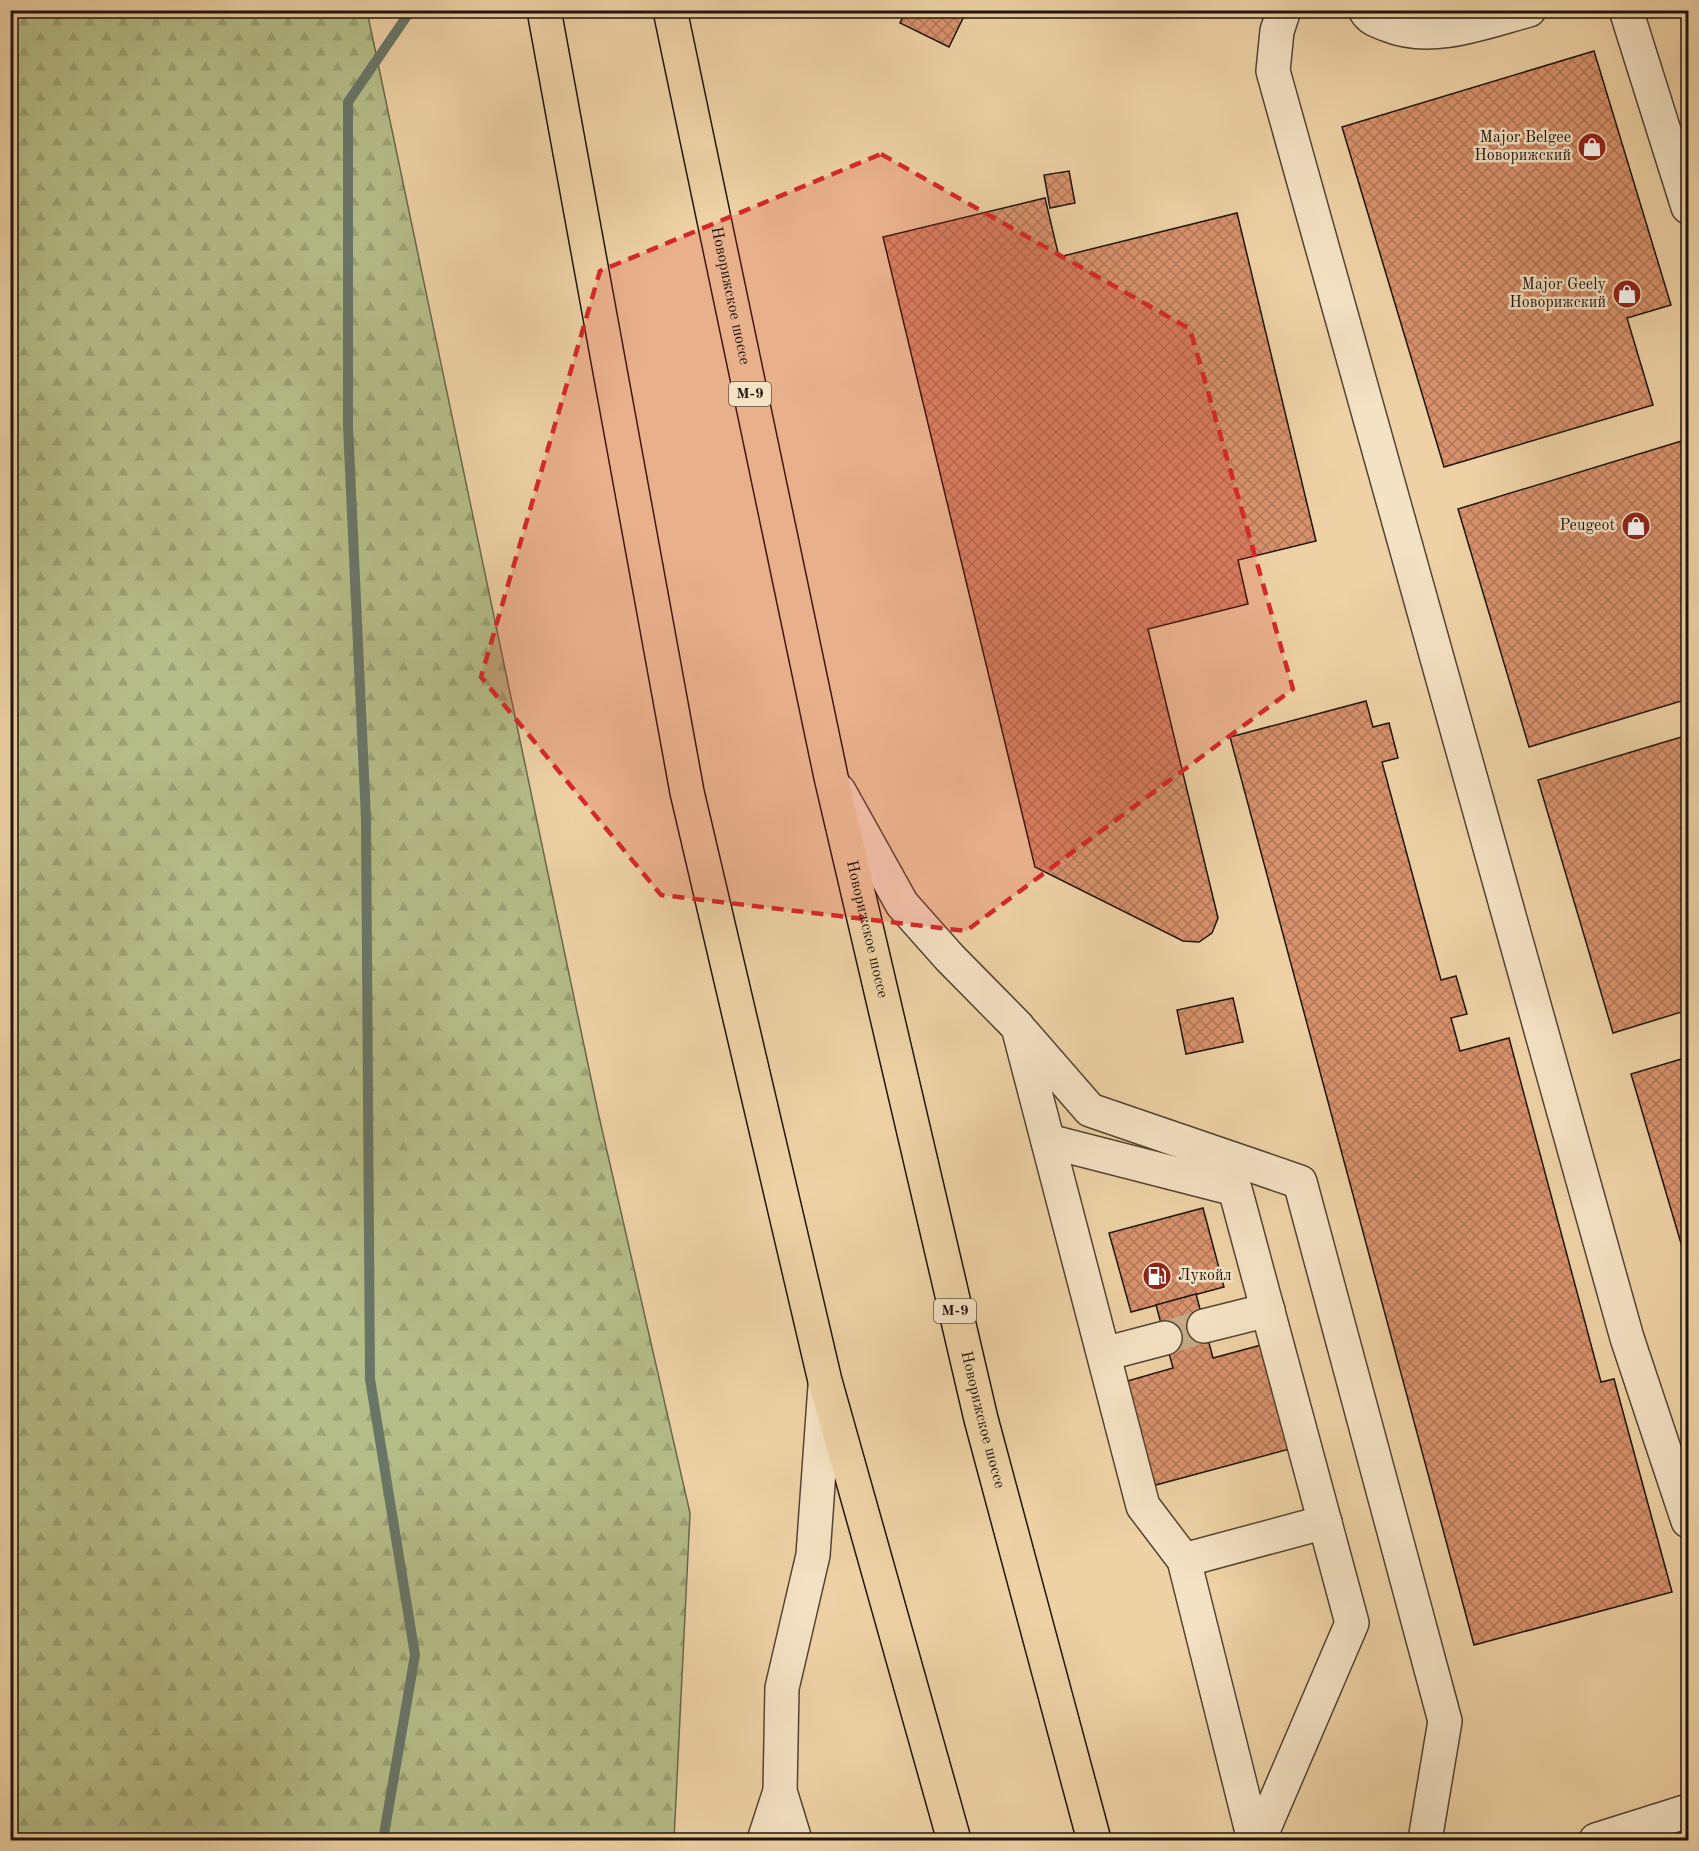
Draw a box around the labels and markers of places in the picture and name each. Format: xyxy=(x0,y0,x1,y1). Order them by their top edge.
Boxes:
place label: Major Belgee Новорижский xyxy=(1474,130,1571,164)
shop icon: Major Belgee Новорижский xyxy=(1576,131,1608,163)
place label: Major Geely Новорижский xyxy=(1509,277,1607,311)
shop icon: Major Geely Новорижский xyxy=(1611,278,1643,310)
shop icon: Peugeot xyxy=(1620,510,1652,542)
place label: Peugeot xyxy=(1560,518,1615,534)
fuel station icon: Лукойл xyxy=(1141,1260,1173,1292)
place label: Лукойл xyxy=(1178,1268,1232,1284)

